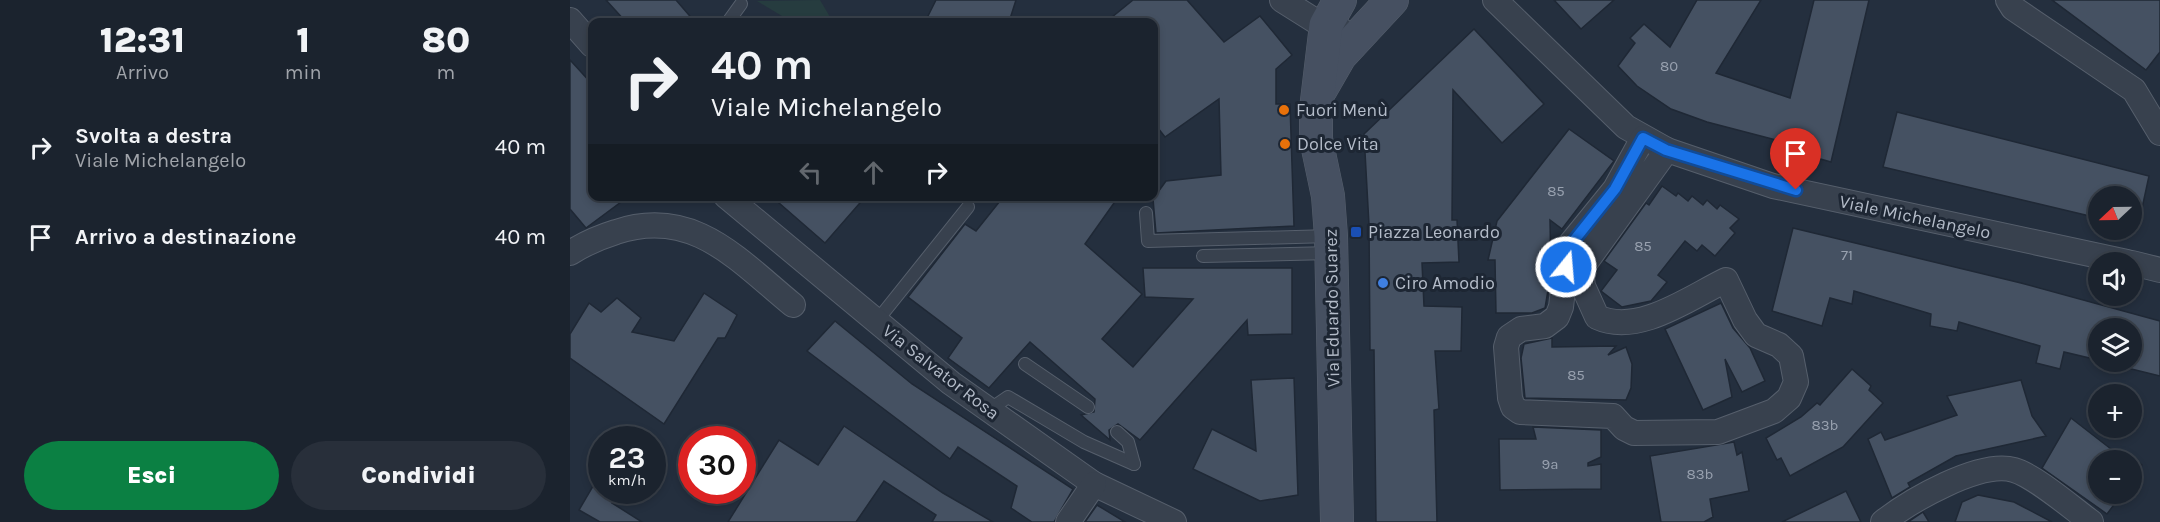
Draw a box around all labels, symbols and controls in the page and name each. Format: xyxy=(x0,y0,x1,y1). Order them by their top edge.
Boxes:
text: 12:31 xyxy=(100,19,185,61)
text: 1 xyxy=(296,19,310,61)
text: 80 xyxy=(421,19,470,61)
text: 40 m xyxy=(711,40,813,90)
icon: right xyxy=(612,42,690,120)
house number: 80 xyxy=(1660,57,1678,75)
text: Arrivo xyxy=(116,61,169,84)
text: min xyxy=(285,61,322,84)
text: m xyxy=(436,61,455,84)
text: Viale Michelangelo xyxy=(711,91,942,123)
place label: Fuori Menù xyxy=(1296,99,1388,121)
marker: Fuori Menù xyxy=(1277,103,1291,117)
text: Svolta a destra xyxy=(75,123,232,149)
pin xyxy=(1770,128,1821,190)
icon: right xyxy=(24,131,57,164)
place label: Dolce Vita xyxy=(1297,133,1379,155)
text: 40 m xyxy=(495,134,546,160)
marker: Dolce Vita xyxy=(1278,137,1292,151)
icon: arrive xyxy=(1779,137,1812,170)
text: Viale Michelangelo xyxy=(75,149,246,172)
icon: left xyxy=(794,156,827,189)
icon: ahead xyxy=(857,156,890,189)
icon: right xyxy=(920,156,953,189)
house number: 85 xyxy=(1547,182,1565,200)
north arrow xyxy=(2088,186,2142,240)
map controls xyxy=(2088,186,2142,504)
street label: Viale Michelangelo xyxy=(1837,190,1993,244)
icon: arrive xyxy=(24,221,57,254)
place label: Piazza Leonardo xyxy=(1368,221,1500,243)
text: Arrivo a destinazione xyxy=(75,224,296,250)
text: 40 m xyxy=(495,224,546,250)
marker: Piazza Leonardo xyxy=(1349,225,1363,239)
street label: Via Eduardo Suarez xyxy=(1320,229,1344,387)
position arrow xyxy=(1534,235,1598,299)
house number: 85 xyxy=(1634,237,1652,255)
house number: 71 xyxy=(1841,246,1853,264)
button: sound xyxy=(2088,252,2142,306)
place label: Ciro Amodio xyxy=(1395,272,1495,294)
marker: Ciro Amodio xyxy=(1376,276,1390,290)
button: layers xyxy=(2088,318,2142,372)
street label: Via Salvator Rosa xyxy=(878,320,1004,424)
house number: 85 xyxy=(1567,366,1585,384)
button: + xyxy=(2088,384,2142,438)
house number: 83b xyxy=(1812,416,1838,434)
speed limit sign: 30 xyxy=(678,426,756,504)
text: 23 xyxy=(609,440,645,476)
button: Esci xyxy=(24,441,279,510)
button: Condividi xyxy=(291,441,546,510)
button: − xyxy=(2088,450,2142,504)
house number: 9a xyxy=(1542,455,1558,473)
house number: 83b xyxy=(1687,465,1713,483)
text: km/h xyxy=(608,471,646,489)

